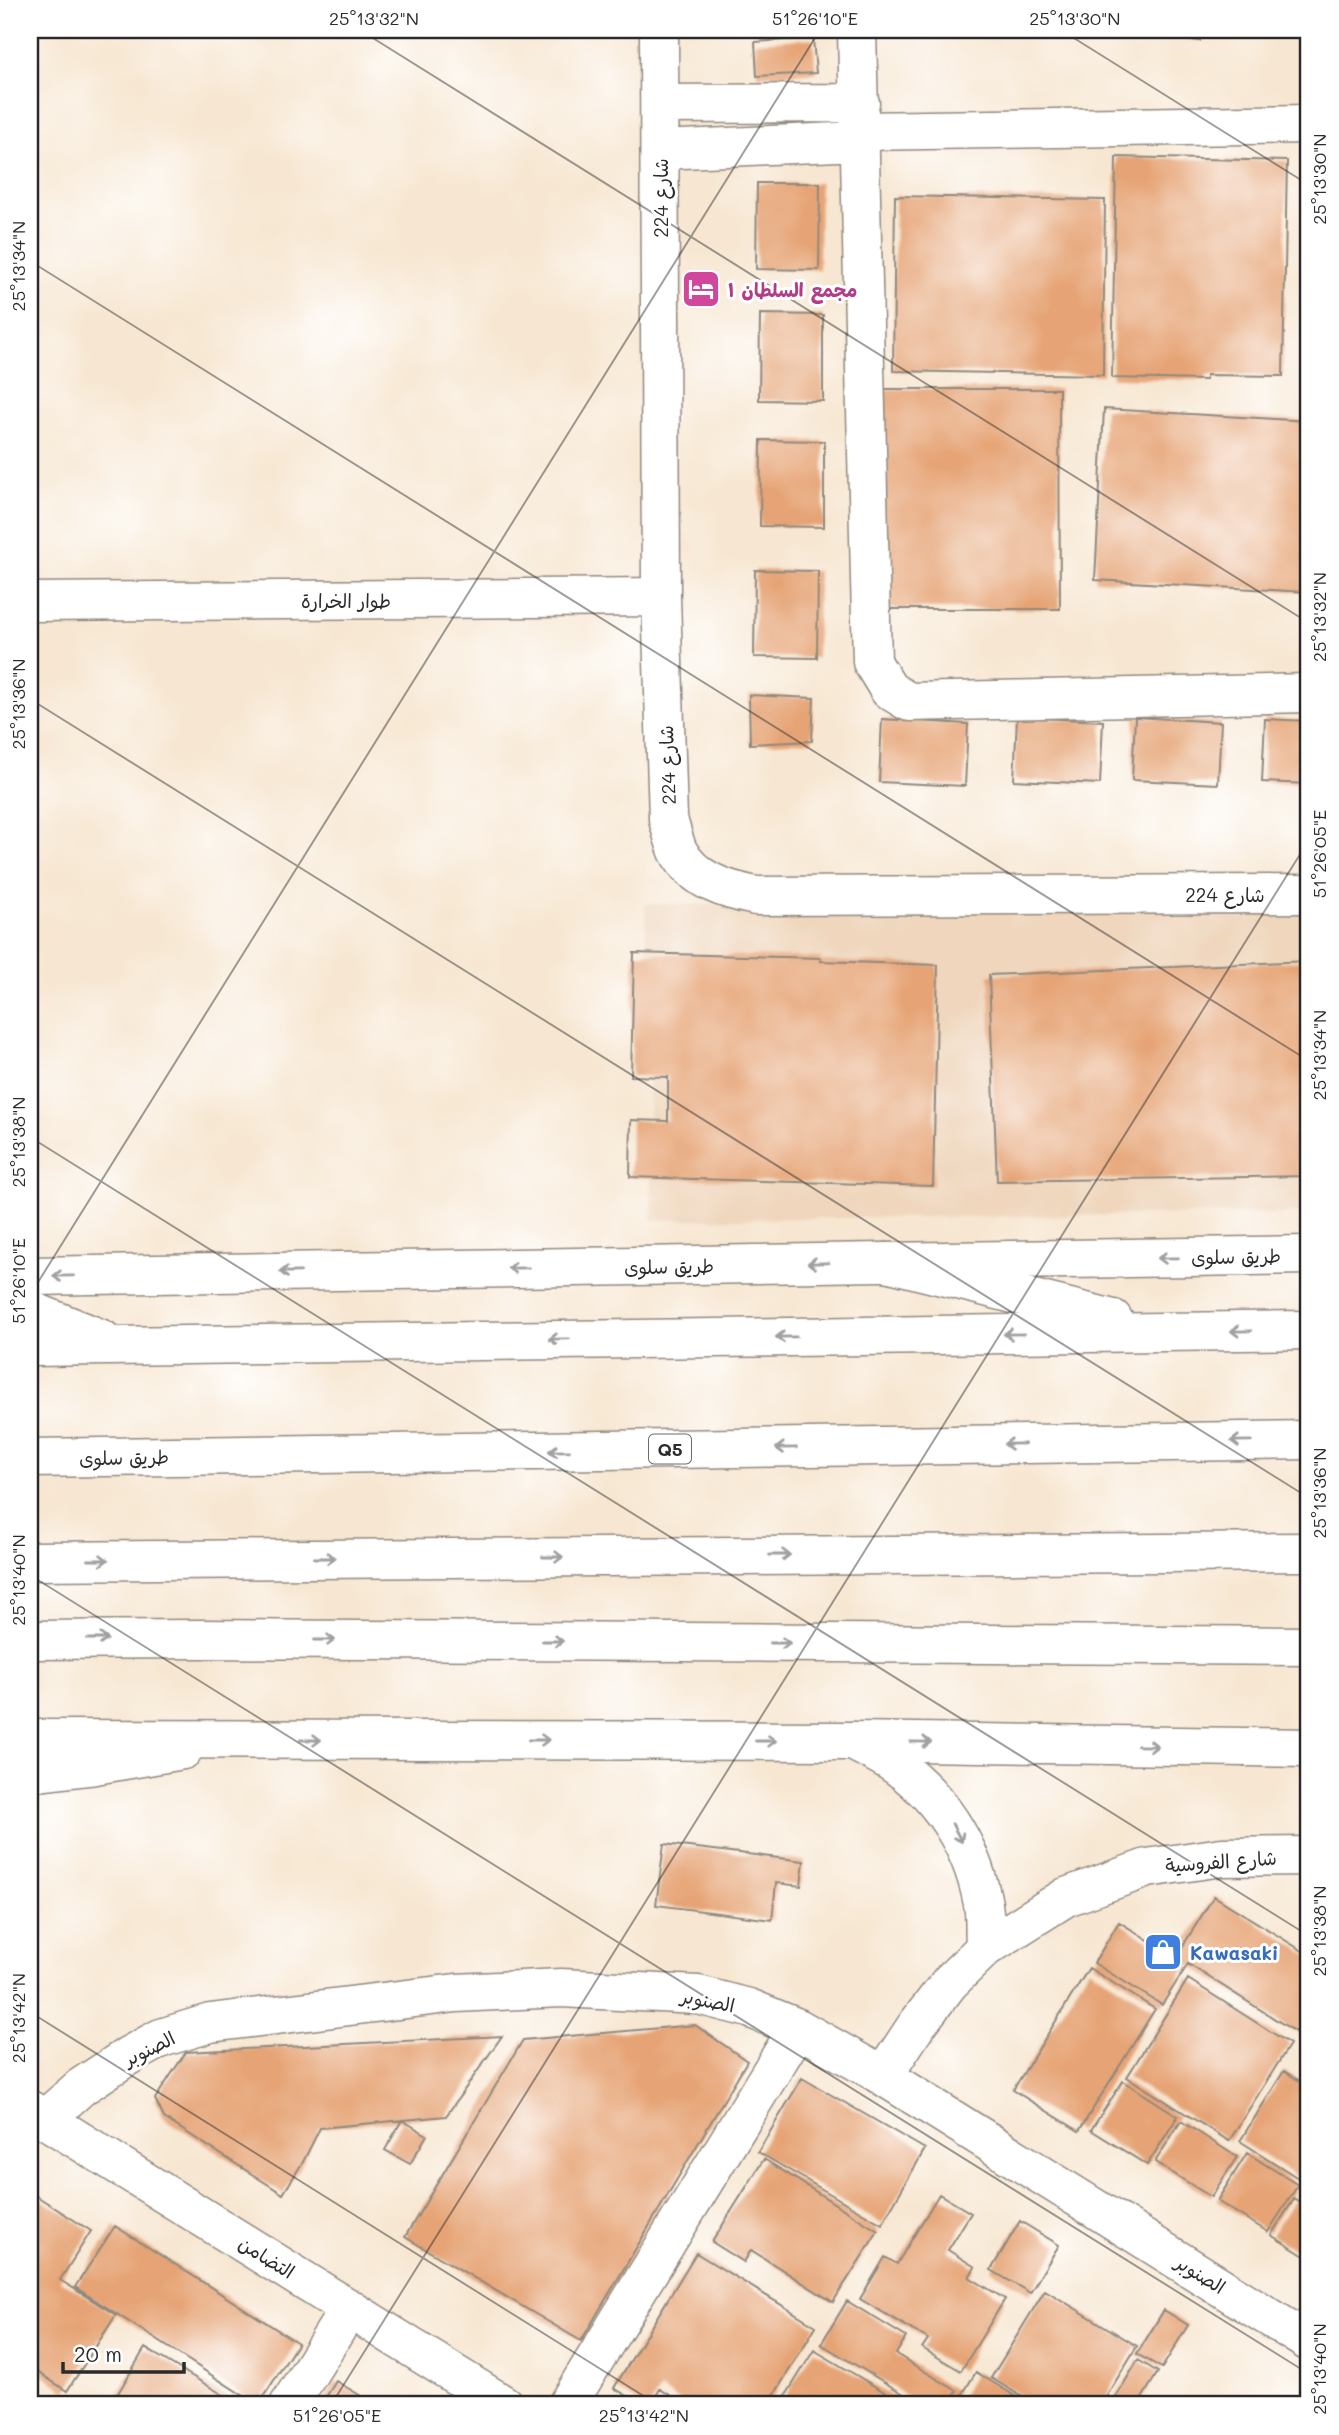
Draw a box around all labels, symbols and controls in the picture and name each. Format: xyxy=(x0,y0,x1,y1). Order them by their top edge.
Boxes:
text: 25°13'32"N xyxy=(329,6,419,30)
text: 51°26'10"E xyxy=(772,6,858,30)
text: 25°13'30"N xyxy=(1029,6,1121,30)
text: 25°13'30"N xyxy=(1307,133,1331,225)
street label: شارع 224 xyxy=(648,158,675,238)
text: 25°13'34"N xyxy=(6,221,30,311)
hotel icon: مجمع السلطان ١ xyxy=(680,268,722,310)
place label: مجمع السلطان ١ xyxy=(728,277,857,304)
text: 25°13'32"N xyxy=(1307,572,1331,662)
street label: طوار الخرارة xyxy=(301,588,391,613)
text: 25°13'36"N xyxy=(6,658,30,750)
street label: شارع 224 xyxy=(653,725,683,805)
text: 51°26'05"E xyxy=(1307,810,1331,898)
street label: شارع 224 xyxy=(1185,882,1265,909)
text: 25°13'34"N xyxy=(1307,1010,1331,1100)
text: 25°13'38"N xyxy=(6,1096,30,1188)
text: 51°26'10"E xyxy=(6,1238,30,1324)
street label: طريق سلوى xyxy=(1191,1243,1281,1270)
one-way arrow xyxy=(1156,1251,1179,1264)
street label: طريق سلوى xyxy=(624,1253,714,1280)
one-way arrow xyxy=(807,1257,830,1270)
one-way arrow xyxy=(506,1262,529,1275)
one-way arrow xyxy=(279,1265,302,1279)
one-way arrow xyxy=(51,1269,74,1283)
one-way arrow xyxy=(1230,1324,1253,1338)
one-way arrow xyxy=(1002,1327,1025,1341)
one-way arrow xyxy=(775,1330,798,1343)
one-way arrow xyxy=(547,1333,570,1346)
road number: Q5 xyxy=(649,1434,691,1464)
one-way arrow xyxy=(1230,1434,1253,1448)
one-way arrow xyxy=(1002,1438,1025,1451)
one-way arrow xyxy=(775,1441,798,1454)
street label: طريق سلوى xyxy=(79,1444,169,1471)
one-way arrow xyxy=(547,1444,570,1458)
text: 25°13'36"N xyxy=(1307,1447,1331,1539)
text: 25°13'40"N xyxy=(6,1534,30,1626)
one-way arrow xyxy=(769,1548,792,1562)
one-way arrow xyxy=(541,1550,564,1564)
one-way arrow xyxy=(314,1552,337,1565)
one-way arrow xyxy=(86,1553,109,1567)
one-way arrow xyxy=(86,1633,109,1646)
one-way arrow xyxy=(314,1633,337,1647)
one-way arrow xyxy=(541,1634,564,1648)
one-way arrow xyxy=(769,1636,792,1650)
one-way arrow xyxy=(299,1733,322,1747)
one-way arrow xyxy=(527,1733,550,1747)
one-way arrow xyxy=(754,1734,777,1748)
one-way arrow xyxy=(909,1736,932,1749)
one-way arrow xyxy=(1137,1739,1160,1752)
one-way arrow xyxy=(951,1822,964,1843)
street label: شارع الفروسية xyxy=(1164,1845,1278,1879)
text: 25°13'38"N xyxy=(1307,1885,1331,1977)
shop icon: Kawasaki xyxy=(1142,1931,1184,1973)
place label: Kawasaki xyxy=(1190,1940,1278,1965)
text: 25°13'42"N xyxy=(6,1973,30,2063)
street label: الصنوبر xyxy=(677,1982,737,2018)
street label: الصنوبر xyxy=(117,2025,179,2073)
street label: التضامن xyxy=(234,2230,300,2284)
street label: الصنوبر xyxy=(1169,2248,1231,2300)
text: 25°13'40"N xyxy=(1307,2323,1331,2415)
scale bar xyxy=(63,2330,184,2374)
text: 20 m xyxy=(74,2340,122,2367)
text: 51°26'05"E xyxy=(293,2403,381,2427)
text: 25°13'42"N xyxy=(599,2403,689,2427)

